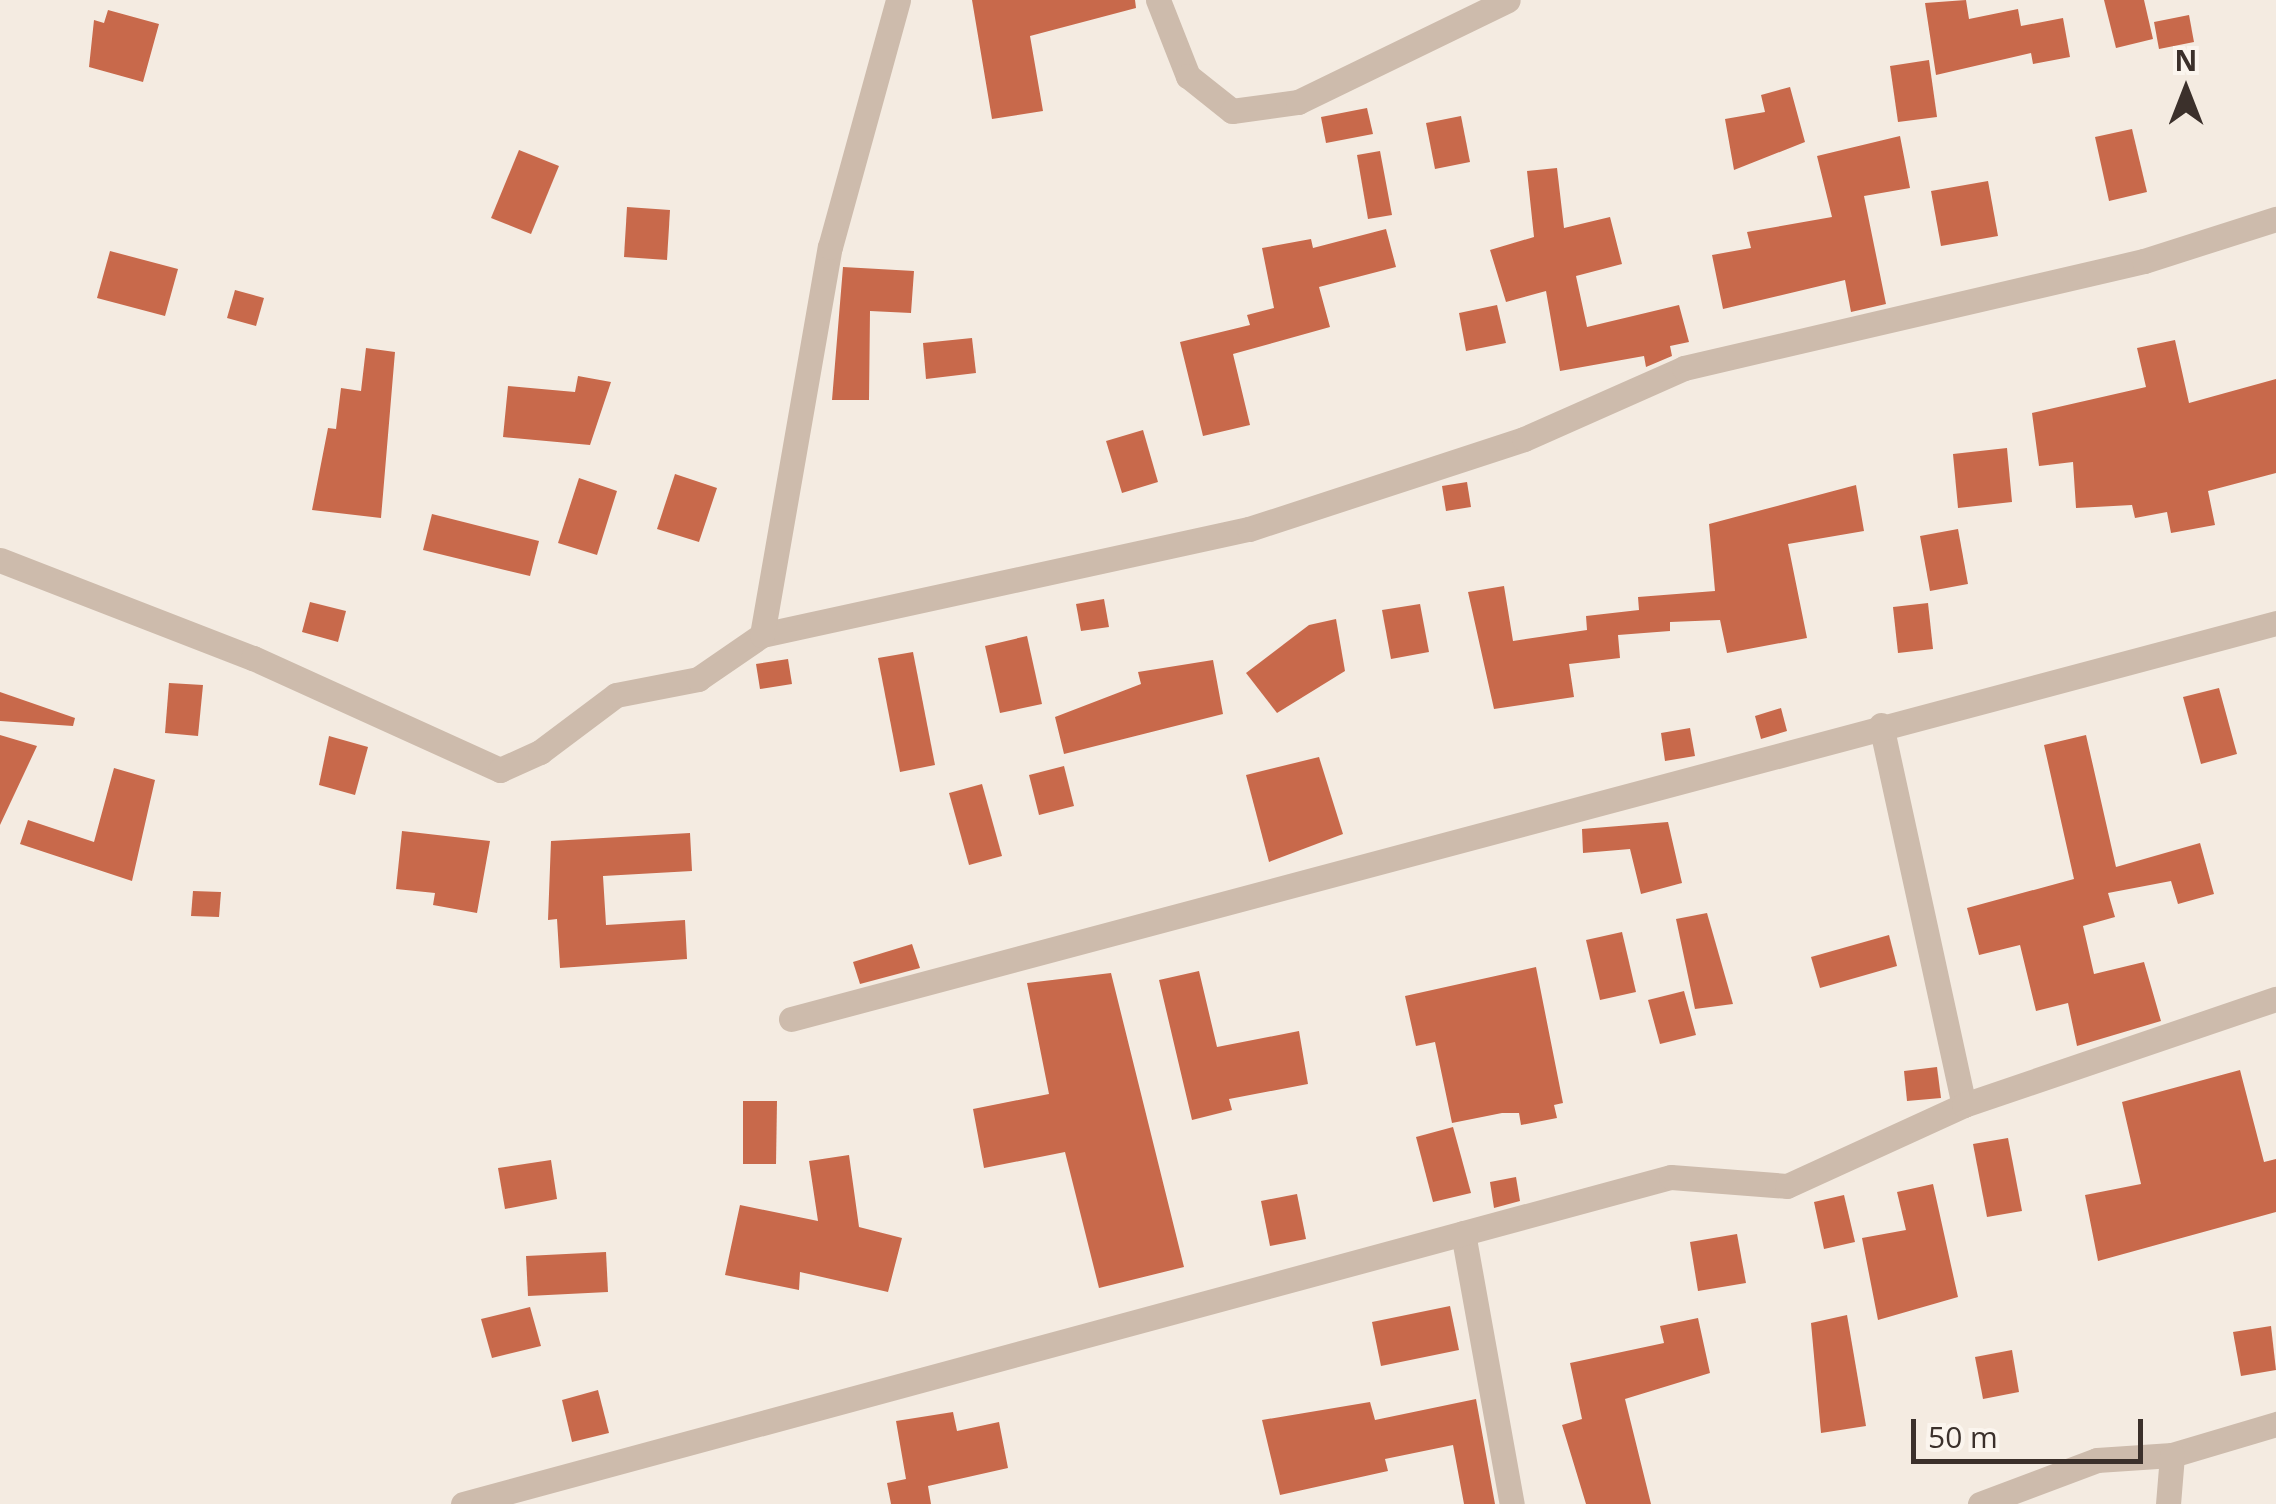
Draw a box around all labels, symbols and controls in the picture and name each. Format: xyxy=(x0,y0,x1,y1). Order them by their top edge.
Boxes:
north arrow xyxy=(2136,40,2236,140)
text: N xyxy=(2175,41,2197,79)
scale bar xyxy=(1916,1399,2148,1461)
text: 50 m xyxy=(1928,1416,1998,1457)

